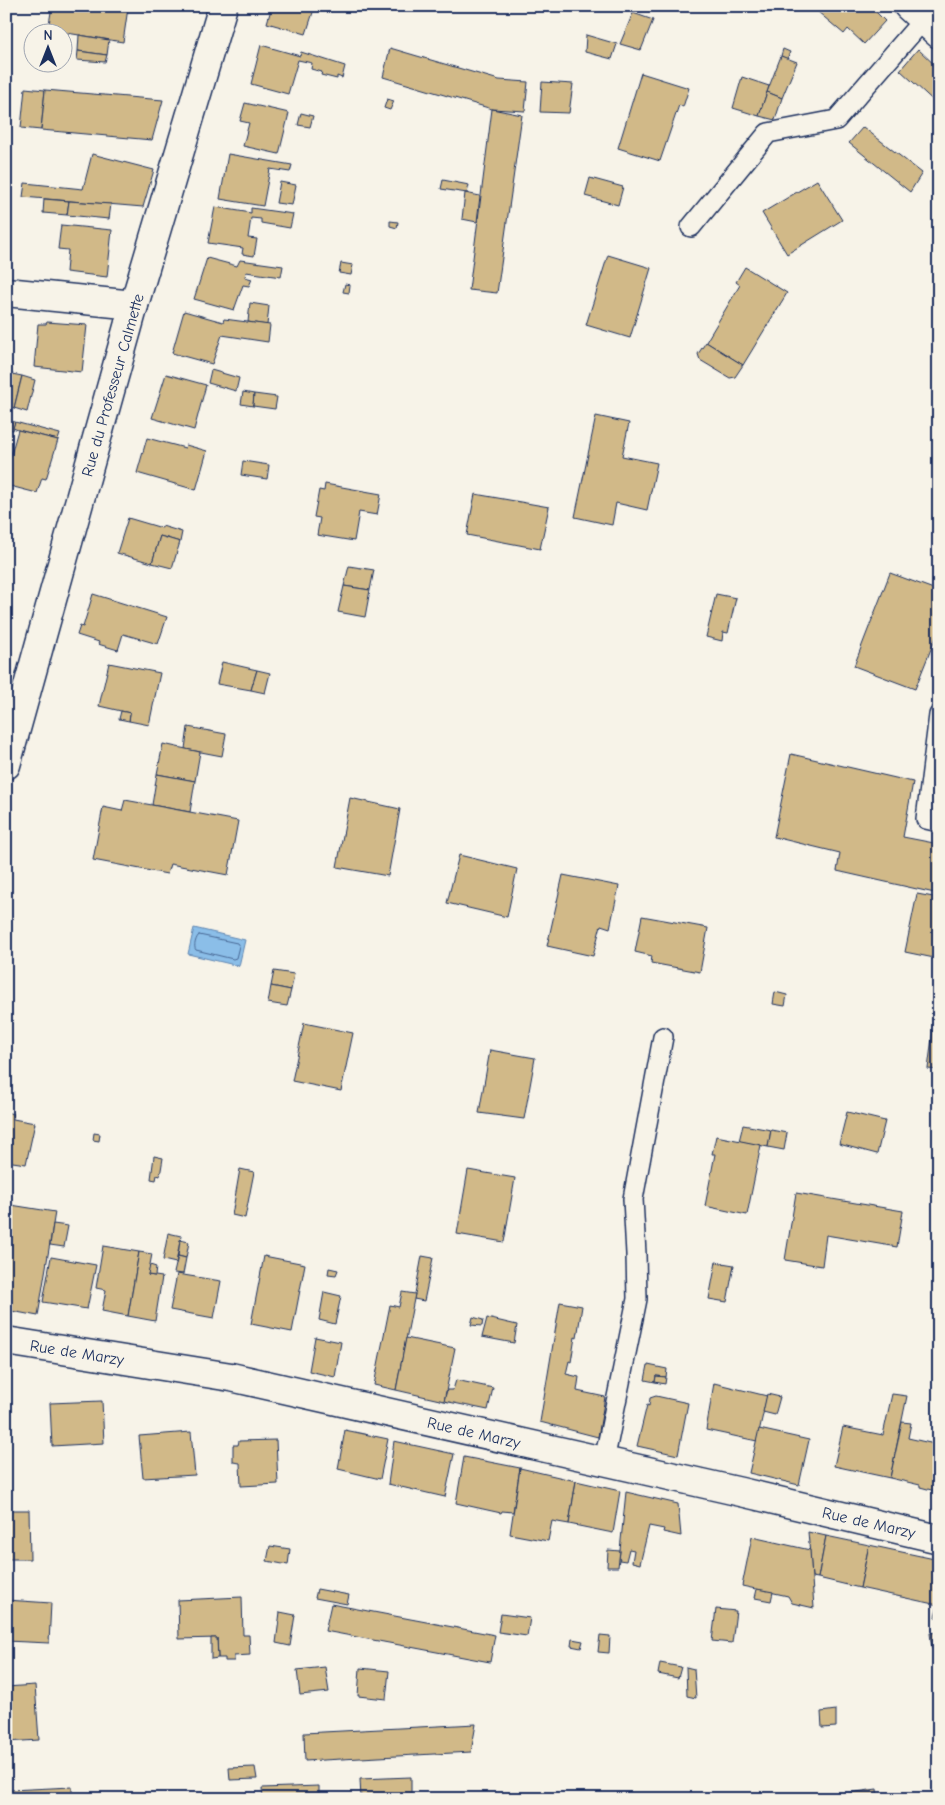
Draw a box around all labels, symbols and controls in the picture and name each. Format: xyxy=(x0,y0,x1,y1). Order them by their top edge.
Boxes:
north arrow xyxy=(22,22,72,72)
text: N xyxy=(43,27,53,44)
street label: Rue du Professeur Calmette xyxy=(78,292,148,479)
street label: Rue de Marzy xyxy=(29,1337,126,1369)
street label: Rue de Marzy xyxy=(425,1414,523,1453)
street label: Rue de Marzy xyxy=(820,1504,918,1543)

